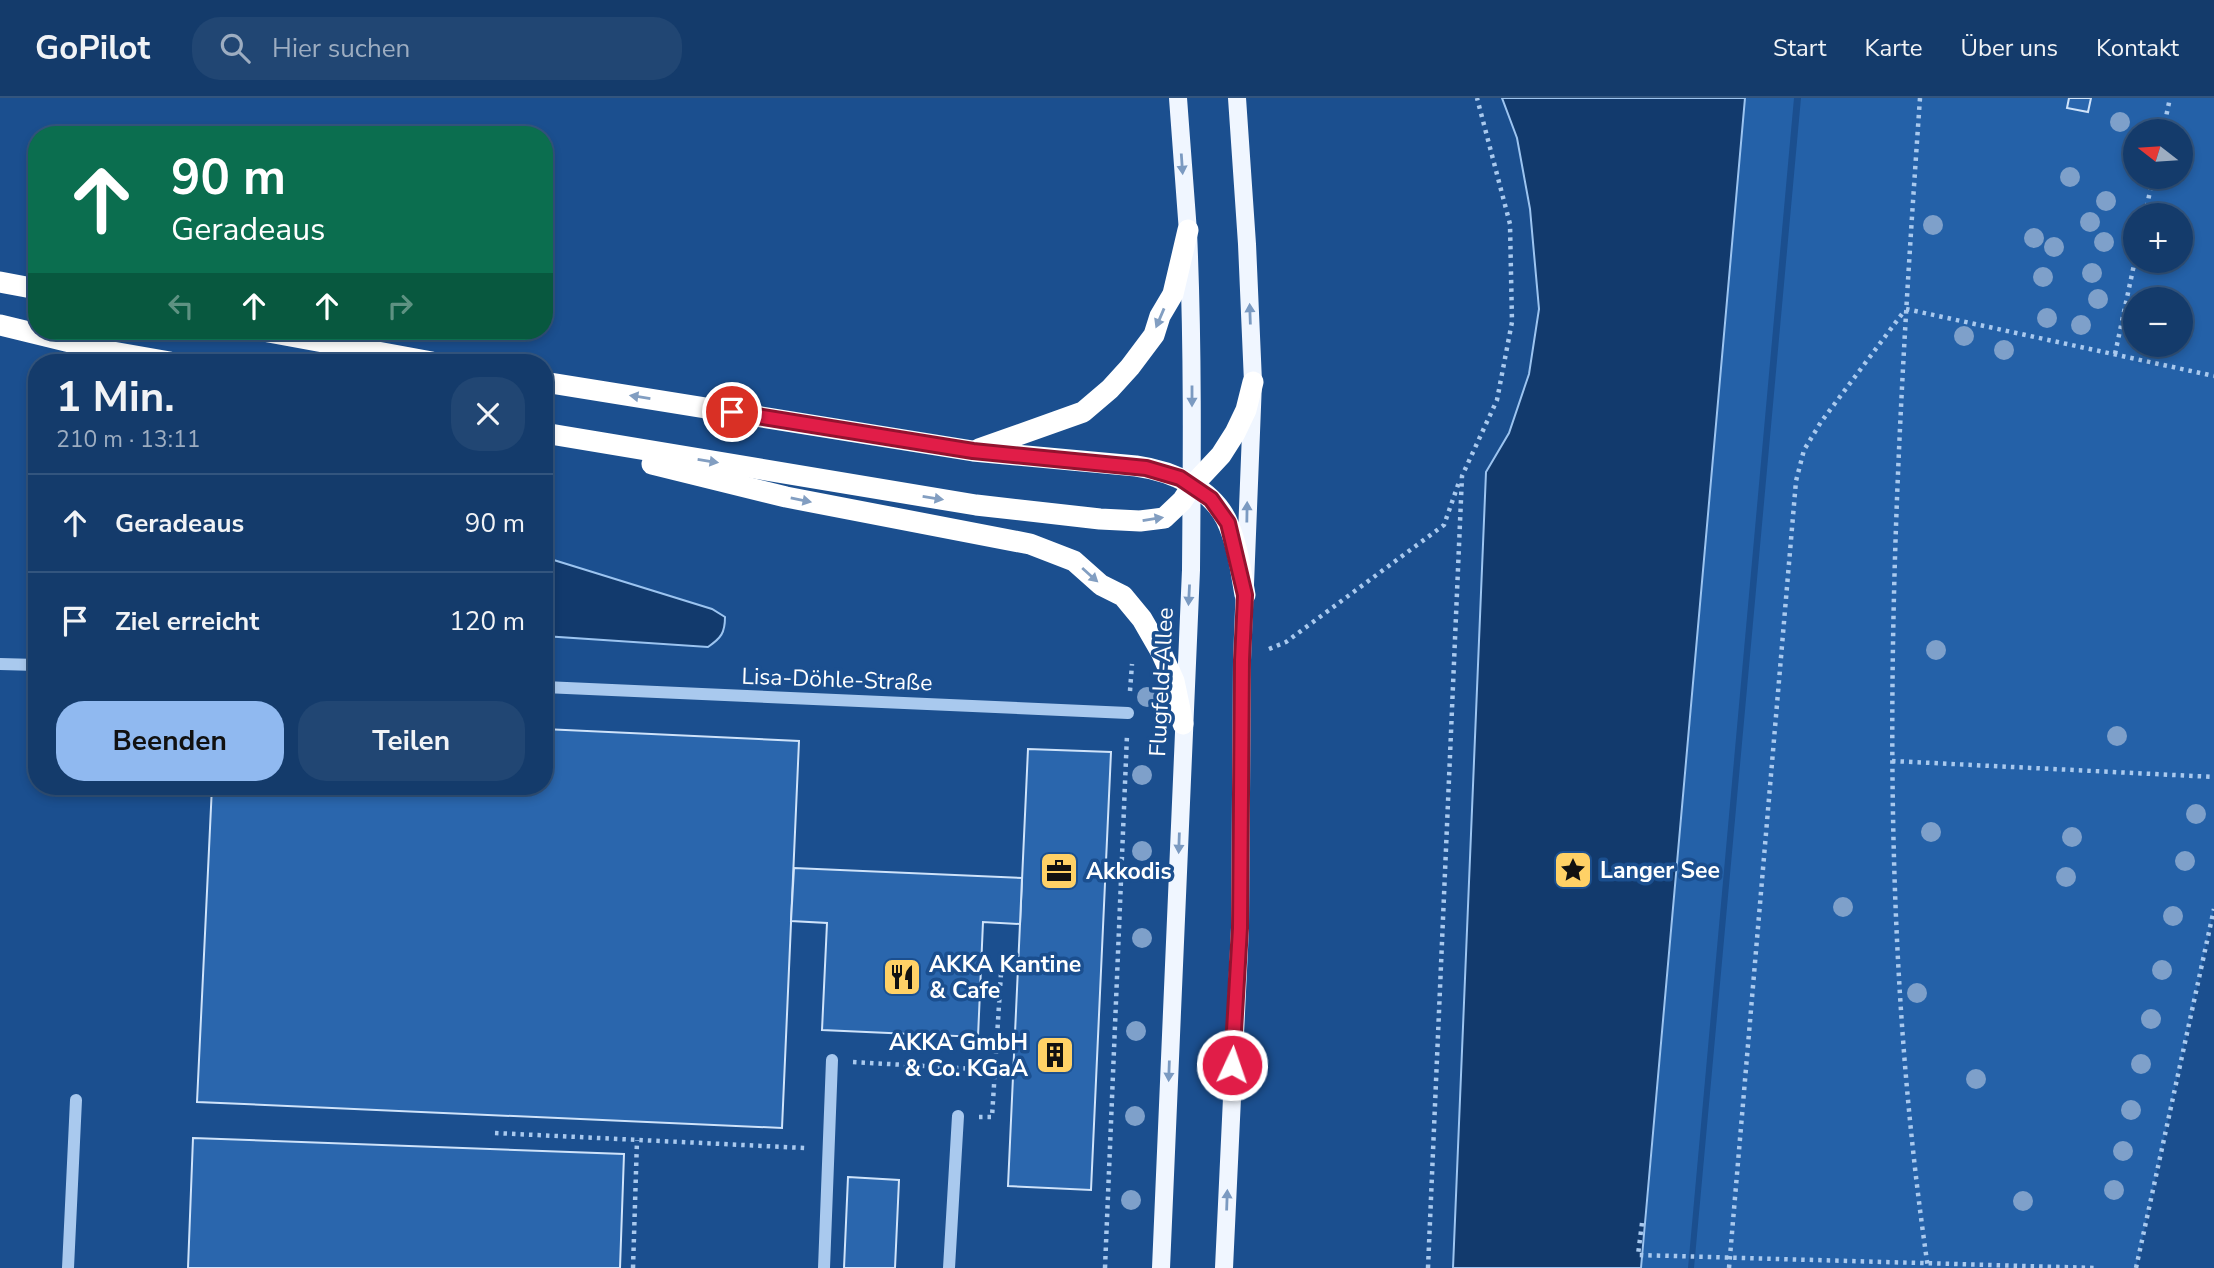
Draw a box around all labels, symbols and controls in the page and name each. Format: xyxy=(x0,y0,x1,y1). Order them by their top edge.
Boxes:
search box xyxy=(192,17,682,80)
text: GoPilot xyxy=(35,26,150,71)
icon: search xyxy=(216,29,254,67)
text: Hier suchen xyxy=(272,31,410,66)
text: Start xyxy=(1773,32,1826,64)
text: Karte xyxy=(1864,32,1922,64)
text: Über uns xyxy=(1960,32,2058,64)
text: Kontakt xyxy=(2096,32,2179,64)
north arrow xyxy=(2123,119,2193,189)
map controls xyxy=(2123,119,2193,357)
text: 90 m xyxy=(171,144,286,211)
one-way arrow xyxy=(1177,153,1188,175)
icon: ahead xyxy=(56,154,147,245)
button: + xyxy=(2123,203,2193,273)
text: Geradeaus xyxy=(171,208,326,251)
icon: left xyxy=(162,287,200,325)
icon: ahead xyxy=(235,287,273,325)
icon: ahead xyxy=(308,287,346,325)
icon: right xyxy=(381,287,419,325)
button: − xyxy=(2123,287,2193,357)
one-way arrow xyxy=(1245,303,1256,325)
one-way arrow xyxy=(1155,308,1166,329)
text: 1 Min. xyxy=(56,369,175,426)
button: close xyxy=(451,377,525,451)
pin xyxy=(702,382,762,442)
one-way arrow xyxy=(1186,385,1198,407)
one-way arrow xyxy=(629,391,651,402)
icon: arrive xyxy=(713,393,751,431)
text: 210 m · 13:11 xyxy=(56,424,201,455)
one-way arrow xyxy=(697,456,719,467)
one-way arrow xyxy=(922,493,944,504)
one-way arrow xyxy=(790,495,812,506)
one-way arrow xyxy=(1241,501,1252,523)
icon: ahead xyxy=(56,504,94,542)
text: Geradeaus xyxy=(115,506,244,541)
text: 90 m xyxy=(465,506,525,541)
one-way arrow xyxy=(1142,513,1164,524)
one-way arrow xyxy=(1081,567,1098,582)
one-way arrow xyxy=(1184,584,1195,606)
icon: arrive xyxy=(56,602,94,640)
text: Ziel erreicht xyxy=(115,604,259,639)
text: 120 m xyxy=(449,604,525,639)
street label: Flugfeld-Allee xyxy=(1142,607,1181,758)
street label: Lisa-Döhle-Straße xyxy=(741,661,933,698)
button: Beenden xyxy=(56,701,284,781)
button: Teilen xyxy=(298,701,525,781)
one-way arrow xyxy=(1173,833,1184,855)
place icon: Langer See xyxy=(1552,849,1594,891)
office icon: Akkodis xyxy=(1038,850,1080,892)
place label: Langer See xyxy=(1600,855,1720,886)
place label: Akkodis xyxy=(1086,856,1172,887)
place label: AKKA Kantine & Cafe xyxy=(929,949,1081,1006)
restaurant icon: AKKA Kantine & Cafe xyxy=(881,956,923,998)
place label: AKKA GmbH & Co. KGaA xyxy=(889,1027,1029,1084)
position arrow xyxy=(1195,1028,1269,1102)
building icon: AKKA GmbH & Co. KGaA xyxy=(1034,1034,1076,1076)
one-way arrow xyxy=(1164,1060,1175,1082)
one-way arrow xyxy=(1222,1189,1233,1211)

